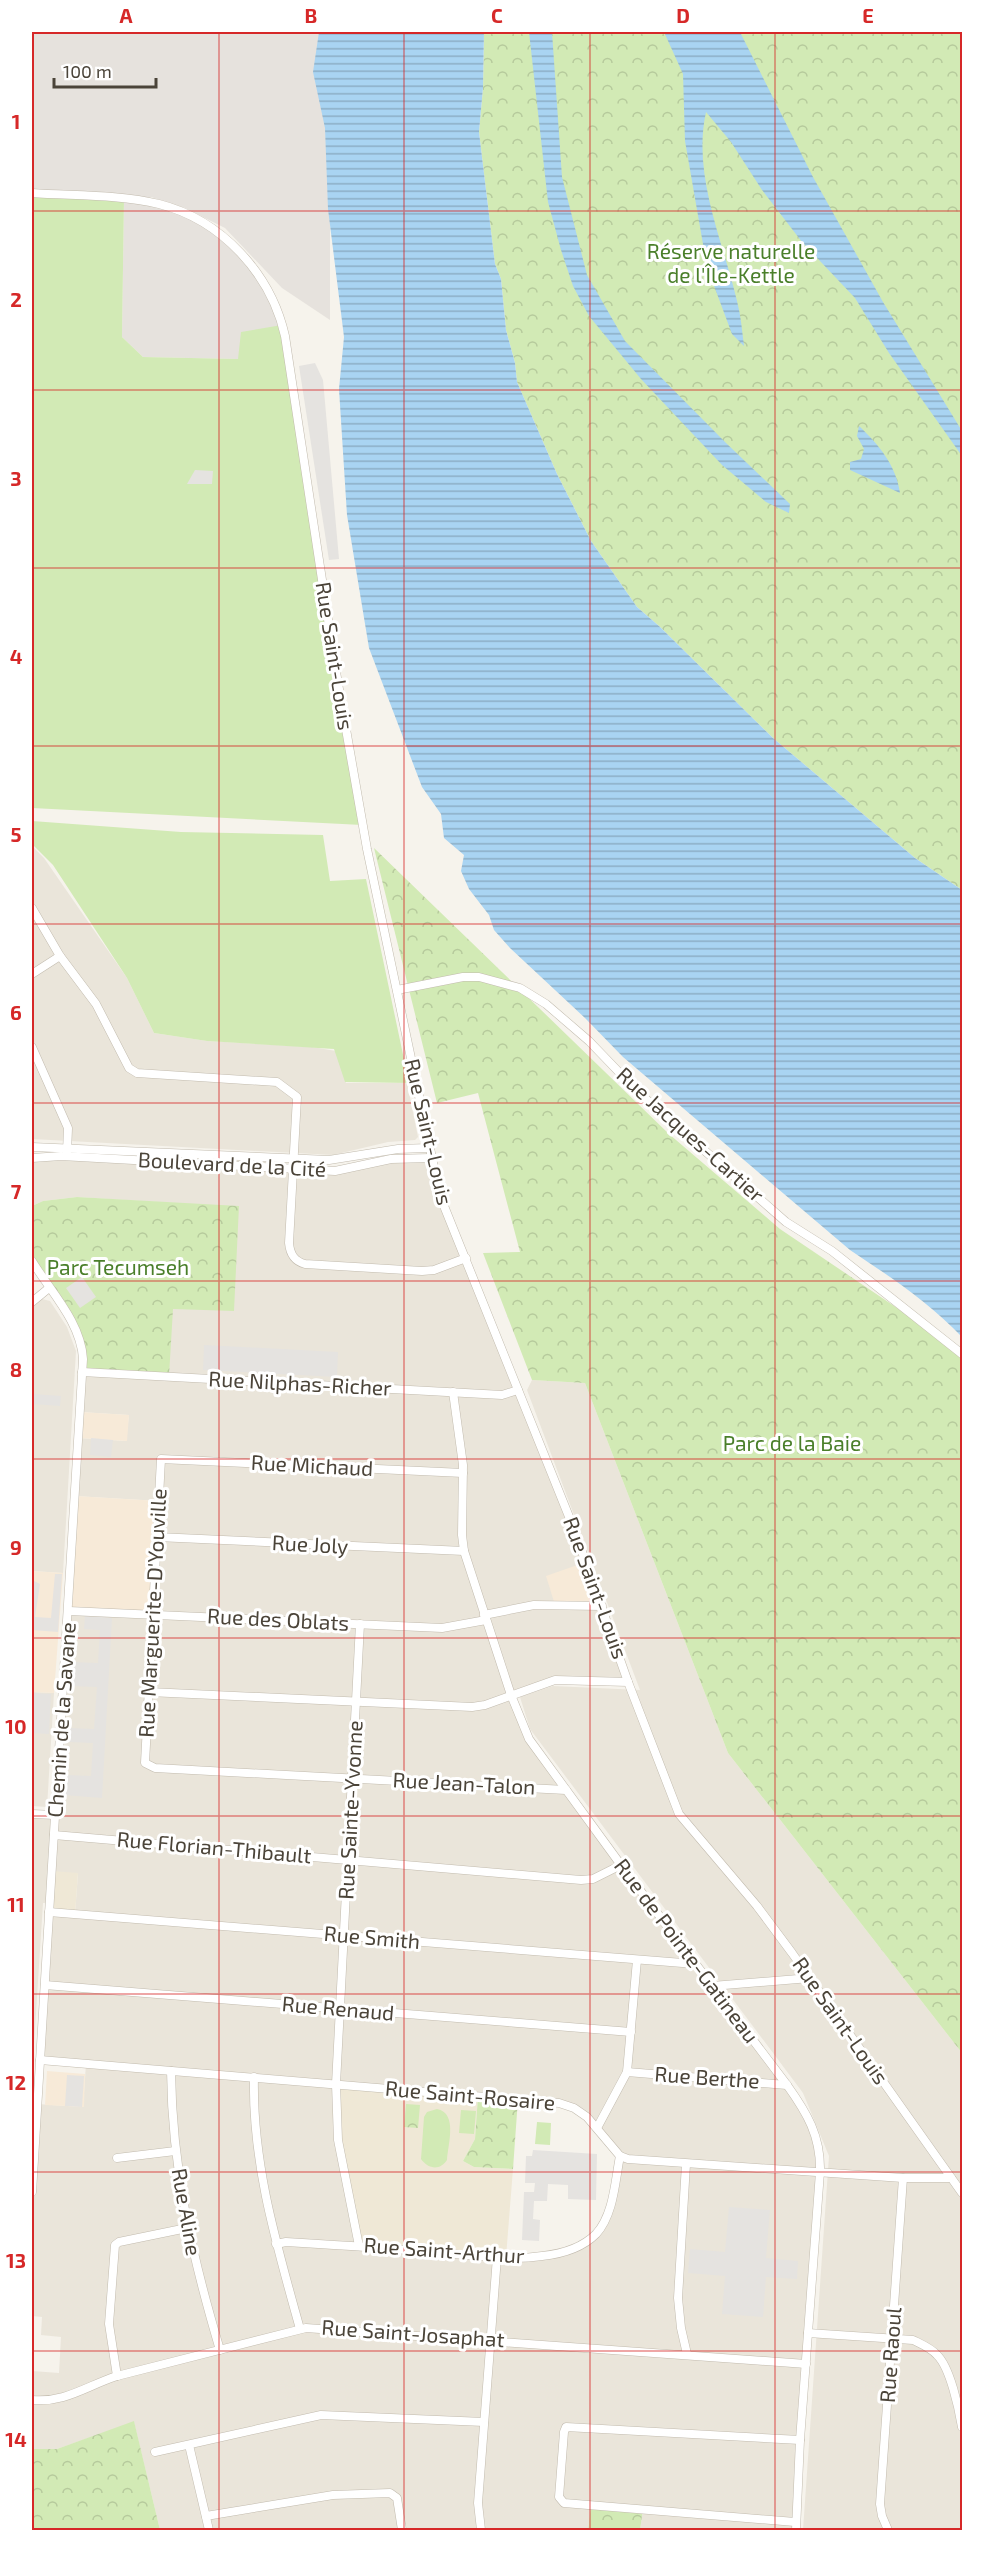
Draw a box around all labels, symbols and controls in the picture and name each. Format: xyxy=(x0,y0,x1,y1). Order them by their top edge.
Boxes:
text: A xyxy=(119,3,133,27)
text: B xyxy=(305,3,317,27)
text: C xyxy=(491,3,503,27)
text: D xyxy=(676,3,690,27)
text: E xyxy=(862,3,874,27)
scale bar xyxy=(54,51,156,89)
text: 100 m xyxy=(63,60,112,82)
text: 1 xyxy=(12,109,20,133)
park label: Réserve naturelle de l'Île-Kettle xyxy=(647,238,815,287)
text: 2 xyxy=(10,287,22,311)
text: 3 xyxy=(10,466,22,490)
street label: Rue Saint-Louis xyxy=(311,580,360,732)
text: 4 xyxy=(10,644,23,668)
text: 5 xyxy=(10,822,22,846)
text: 6 xyxy=(10,1000,22,1024)
street label: Rue Saint-Louis xyxy=(400,1056,458,1207)
street label: Rue Jacques-Cartier xyxy=(612,1061,770,1207)
street label: Boulevard de la Cité xyxy=(137,1146,327,1181)
text: 7 xyxy=(11,1179,22,1203)
park label: Parc Tecumseh xyxy=(47,1254,189,1279)
text: 8 xyxy=(10,1357,22,1381)
street label: Rue Nilphas-Richer xyxy=(208,1365,393,1400)
park label: Parc de la Baie xyxy=(723,1430,861,1455)
street label: Rue Michaud xyxy=(250,1449,374,1480)
street label: Rue Marguerite-D'Youville xyxy=(132,1488,171,1738)
street label: Rue Saint-Louis xyxy=(559,1513,634,1662)
street label: Rue Joly xyxy=(271,1529,349,1558)
text: 9 xyxy=(10,1535,22,1559)
street label: Rue des Oblats xyxy=(207,1602,350,1635)
street label: Chemin de la Savane xyxy=(41,1621,80,1818)
text: 10 xyxy=(5,1714,27,1738)
street label: Rue Sainte-Yvonne xyxy=(332,1720,367,1900)
street label: Rue Jean-Talon xyxy=(392,1766,536,1799)
street label: Rue Florian-Thibault xyxy=(116,1826,312,1867)
street label: Rue de Pointe-Gatineau xyxy=(610,1853,765,2047)
text: 11 xyxy=(7,1892,25,1916)
street label: Rue Smith xyxy=(323,1920,421,1953)
street label: Rue Saint-Louis xyxy=(788,1952,894,2089)
street label: Rue Renaud xyxy=(281,1990,395,2025)
street label: Rue Berthe xyxy=(654,2060,760,2093)
text: 12 xyxy=(6,2070,26,2094)
street label: Rue Saint-Rosaire xyxy=(384,2075,556,2114)
street label: Rue Aline xyxy=(167,2166,207,2257)
street label: Rue Saint-Arthur xyxy=(363,2231,526,2268)
text: 13 xyxy=(6,2248,26,2272)
street label: Rue Raoul xyxy=(874,2306,905,2403)
street label: Rue Saint-Josaphat xyxy=(321,2314,505,2351)
text: 14 xyxy=(5,2427,27,2451)

